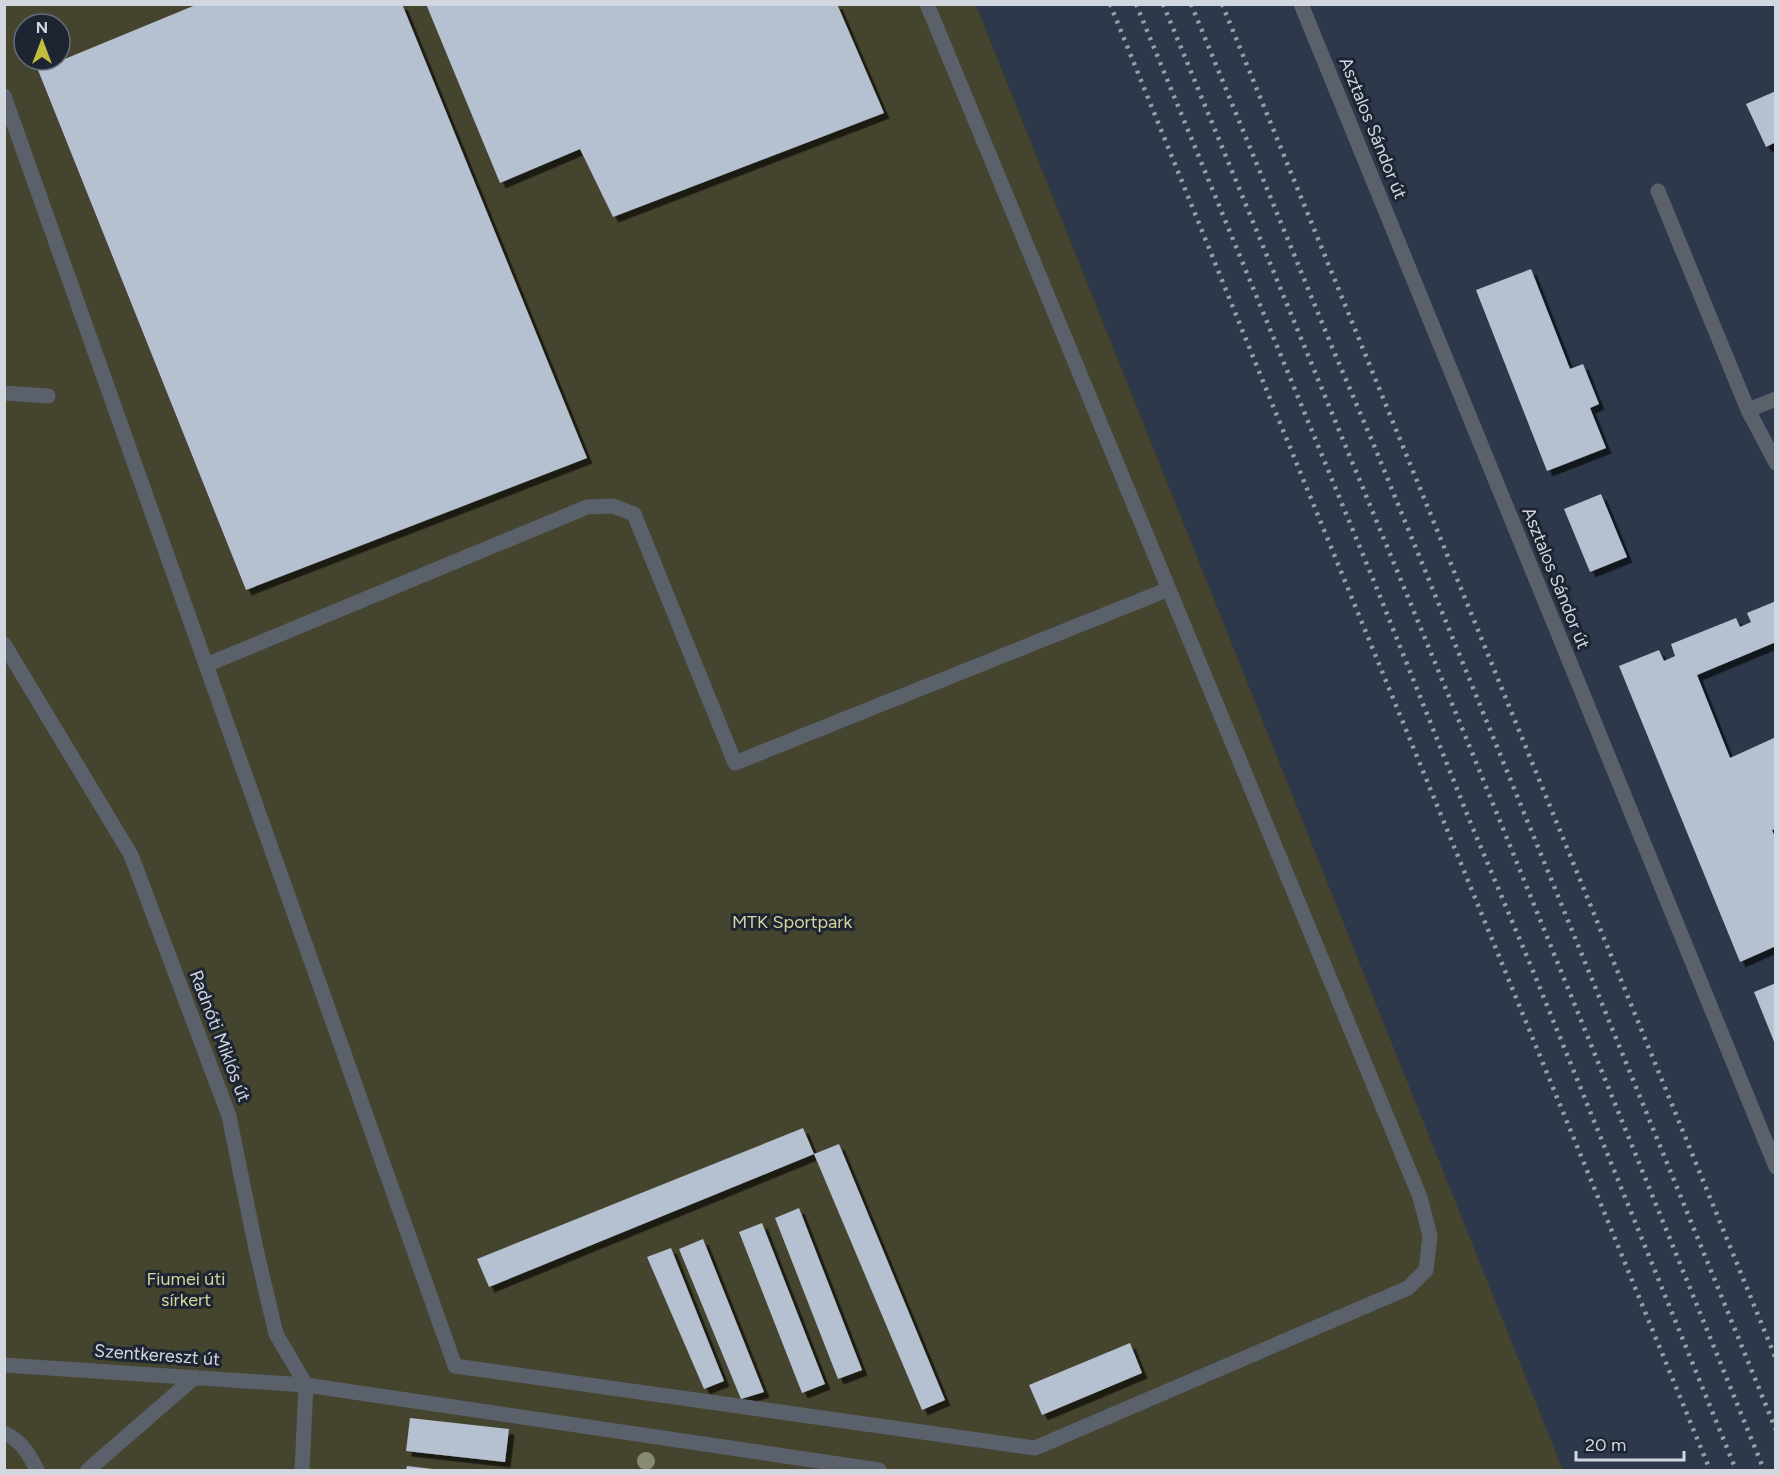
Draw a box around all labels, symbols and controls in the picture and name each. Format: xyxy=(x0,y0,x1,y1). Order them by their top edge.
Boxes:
north arrow xyxy=(12,12,72,72)
text: N xyxy=(36,18,48,37)
street label: Asztalos Sándor út xyxy=(1334,54,1412,202)
street label: Asztalos Sándor út xyxy=(1517,504,1595,652)
park label: MTK Sportpark xyxy=(732,911,852,933)
street label: Radnóti Miklós út xyxy=(185,967,255,1105)
park label: Fiumei úti sírkert xyxy=(147,1268,225,1311)
street label: Szentkereszt út xyxy=(93,1340,221,1370)
scale bar xyxy=(1576,1424,1684,1462)
text: 20 m xyxy=(1585,1434,1626,1456)

